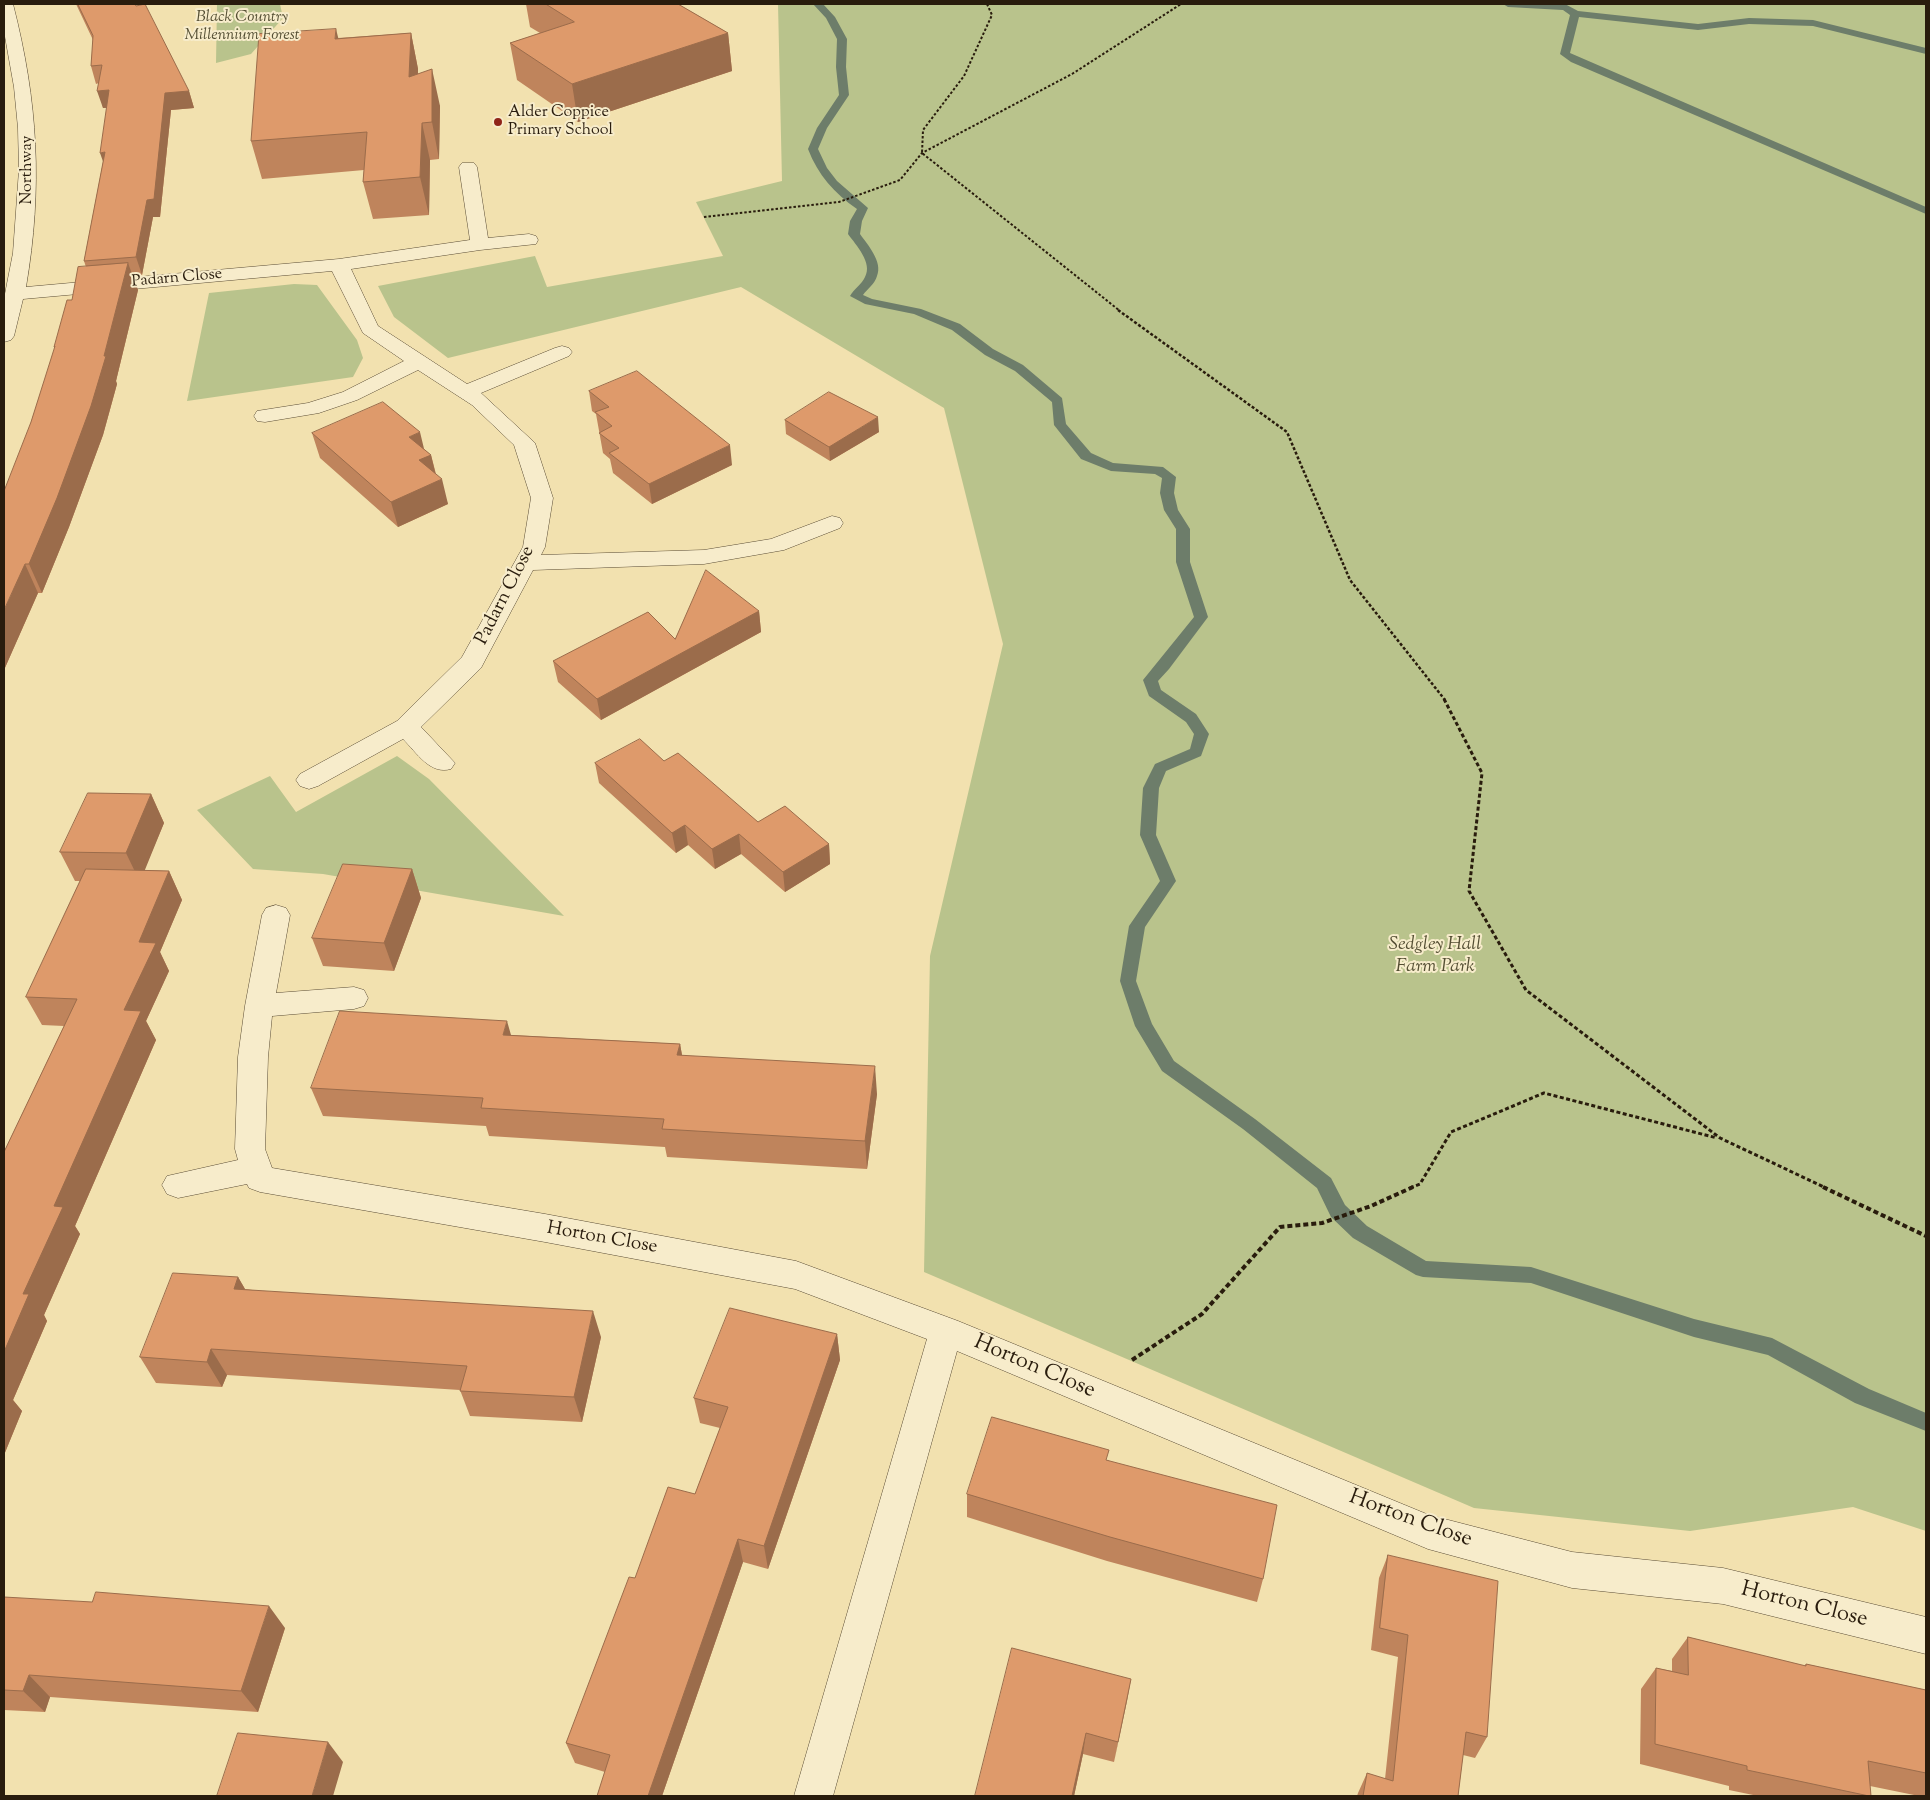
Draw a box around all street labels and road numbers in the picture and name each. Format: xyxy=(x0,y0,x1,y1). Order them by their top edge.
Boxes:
street label: Northway xyxy=(18,135,38,205)
street label: Padarn Close xyxy=(131,265,223,293)
street label: Padarn Close xyxy=(471,543,541,649)
street label: Horton Close xyxy=(545,1218,659,1260)
street label: Horton Close xyxy=(969,1331,1099,1405)
street label: Horton Close xyxy=(1345,1485,1475,1555)
street label: Horton Close xyxy=(1738,1578,1870,1634)

